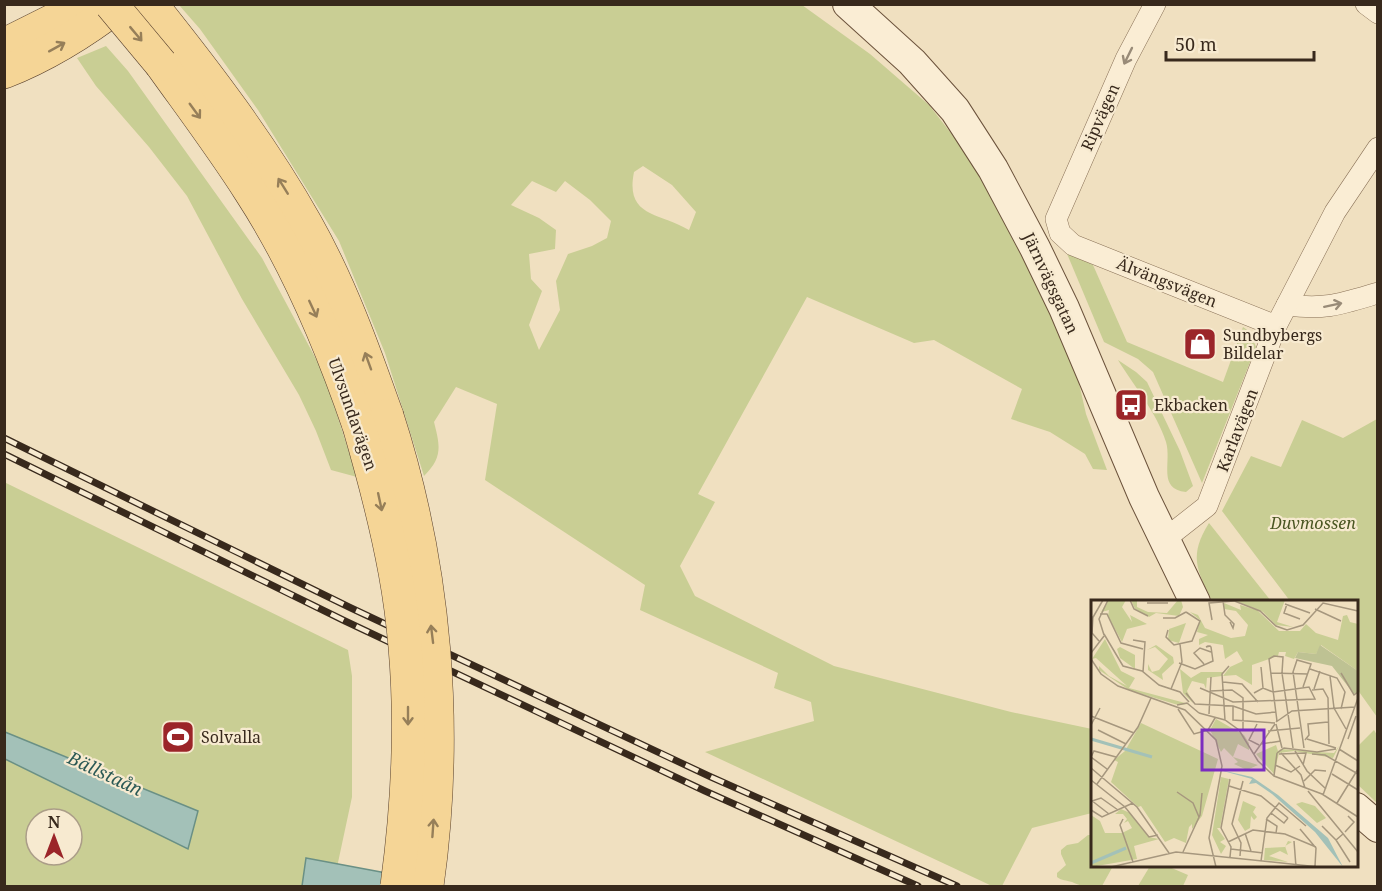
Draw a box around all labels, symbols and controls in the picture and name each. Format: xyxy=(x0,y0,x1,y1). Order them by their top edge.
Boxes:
scale bar xyxy=(1166,24,1314,62)
one-way arrow xyxy=(129,26,142,42)
text: 50 m xyxy=(1175,32,1217,56)
one-way arrow xyxy=(48,41,66,52)
one-way arrow xyxy=(1121,47,1133,65)
street label: Ripvägen xyxy=(1075,80,1125,154)
one-way arrow xyxy=(189,103,201,119)
one-way arrow xyxy=(276,178,288,195)
street label: Järnvägsgatan xyxy=(1018,228,1084,337)
street label: Älvängsvägen xyxy=(1114,252,1220,312)
one-way arrow xyxy=(308,299,320,317)
one-way arrow xyxy=(1323,299,1342,311)
place label: Sundbybergs Bildelar xyxy=(1223,324,1322,364)
shop icon: Sundbybergs Bildelar xyxy=(1182,326,1218,362)
one-way arrow xyxy=(361,352,372,371)
street label: Ulvsundavägen xyxy=(323,355,383,473)
street label: Karlavägen xyxy=(1211,385,1263,475)
bus stop icon: Ekbacken xyxy=(1113,387,1149,423)
place label: Ekbacken xyxy=(1154,394,1228,416)
one-way arrow xyxy=(375,492,386,512)
park label: Duvmossen xyxy=(1269,512,1356,534)
inset map xyxy=(1091,600,1358,867)
one-way arrow xyxy=(426,624,437,644)
one-way arrow xyxy=(402,705,414,725)
sports icon: Solvalla xyxy=(160,719,196,755)
place label: Solvalla xyxy=(201,726,261,748)
water label: Bällstaån xyxy=(63,745,147,801)
north arrow xyxy=(24,807,84,867)
text: N xyxy=(48,811,61,833)
one-way arrow xyxy=(428,819,439,839)

